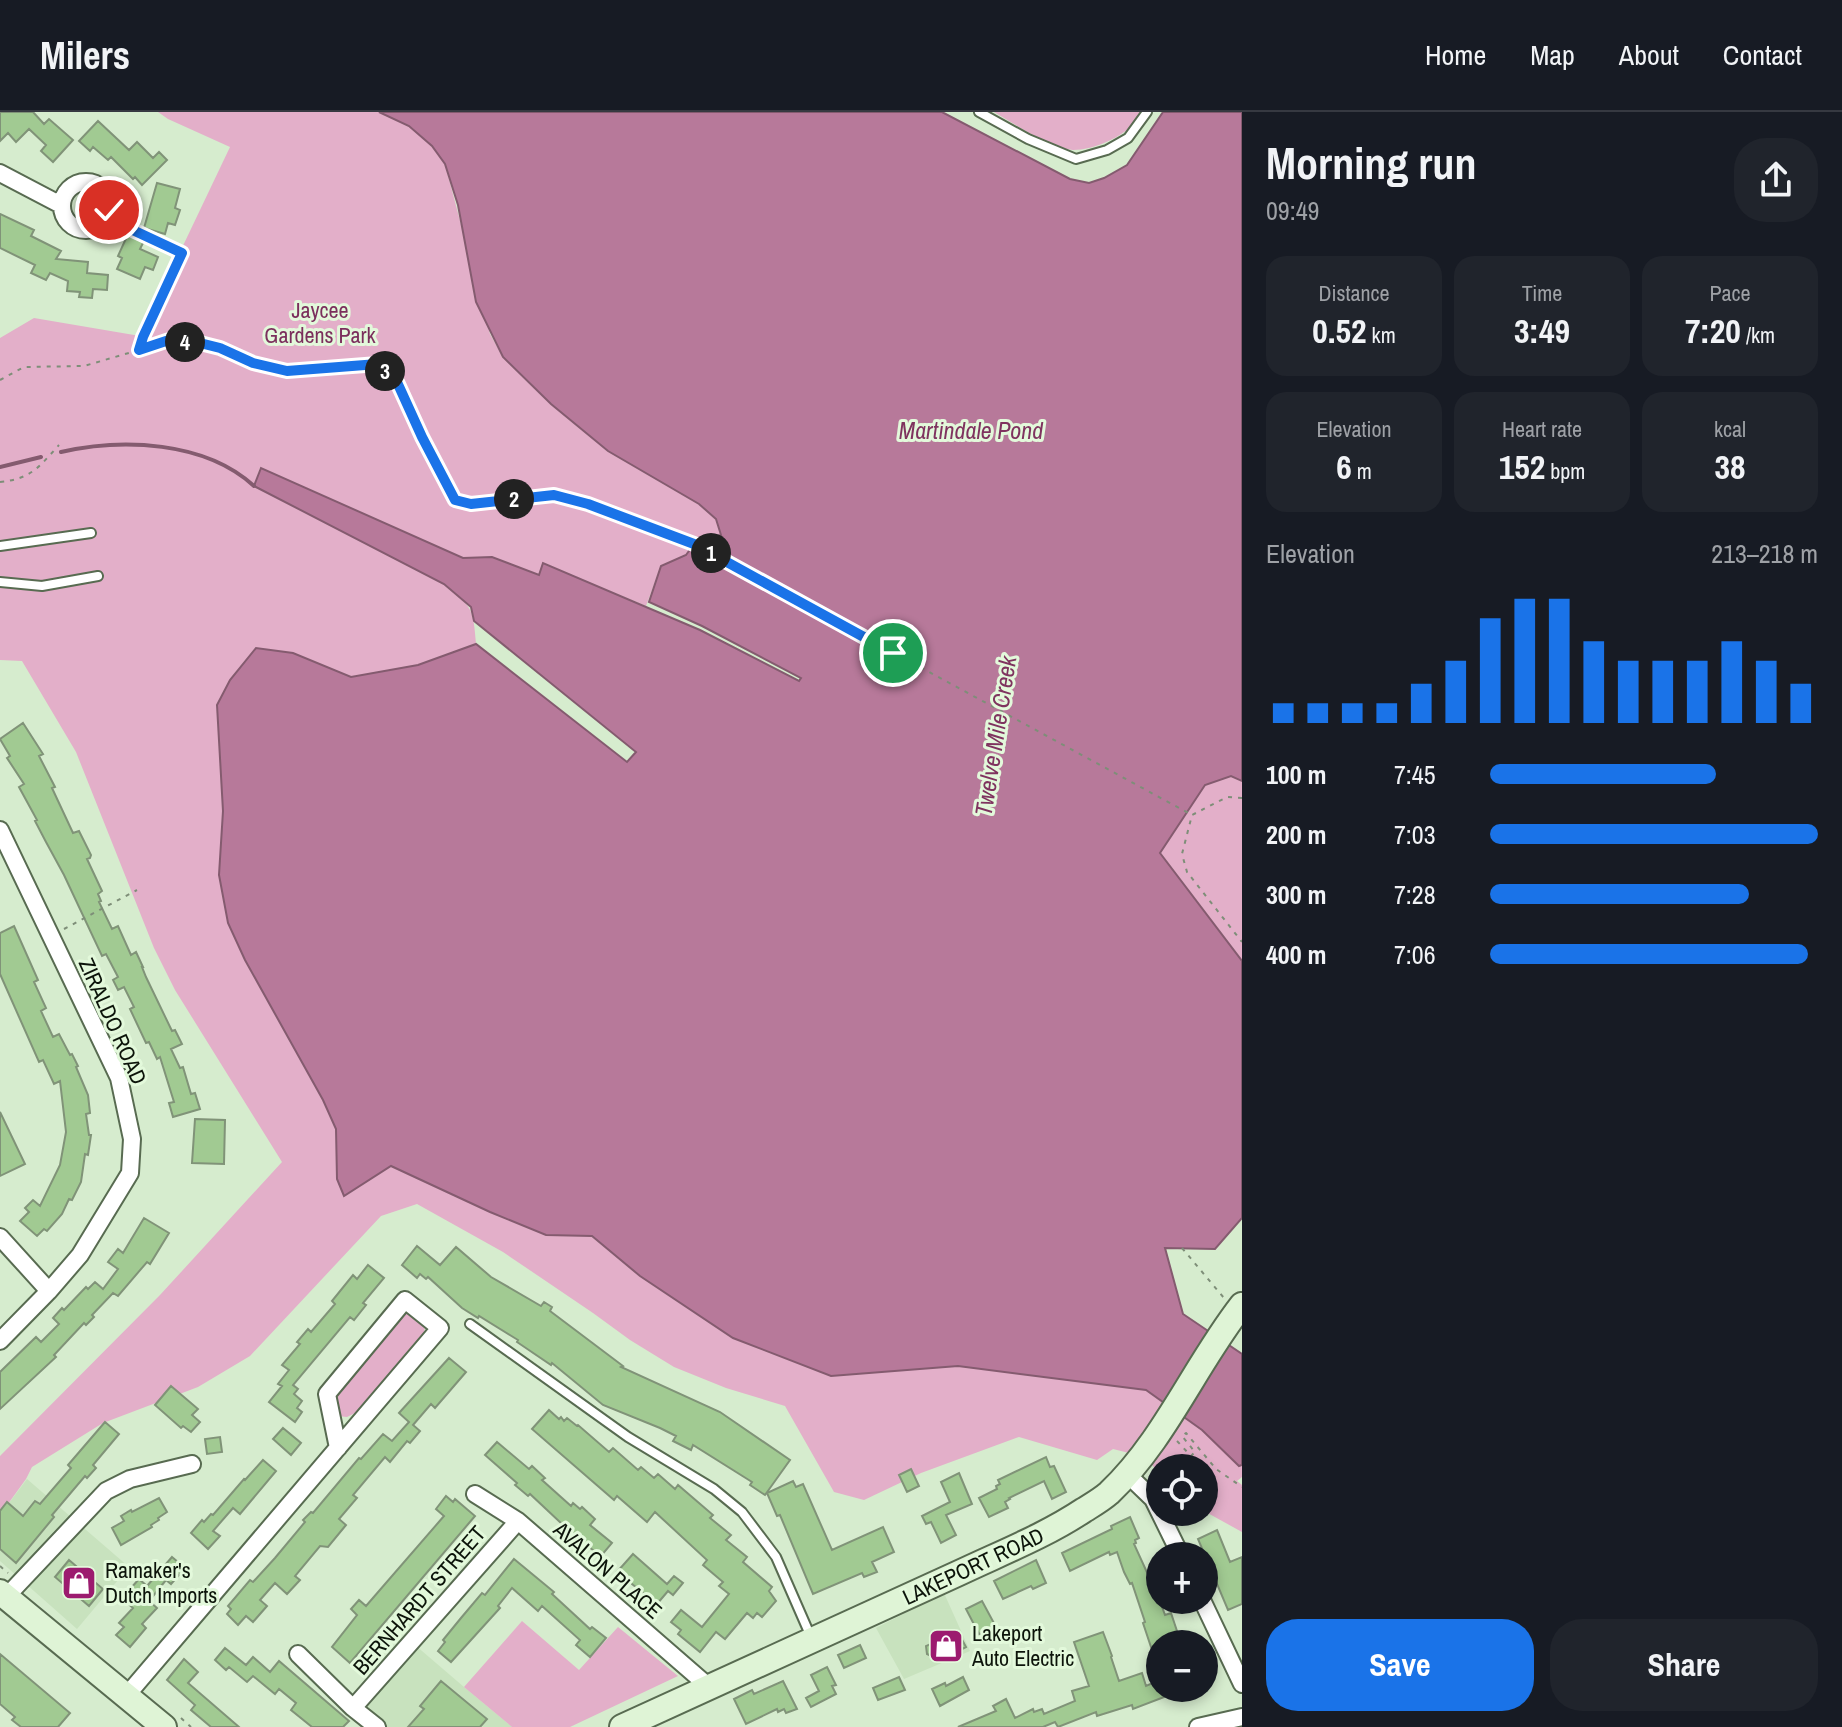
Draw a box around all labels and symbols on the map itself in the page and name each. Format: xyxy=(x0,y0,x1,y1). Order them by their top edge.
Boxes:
pin xyxy=(75,176,143,244)
park label: Jaycee Gardens Park xyxy=(264,295,377,350)
pin: 4 xyxy=(165,322,205,362)
pin: 3 xyxy=(365,351,405,391)
water label: Martindale Pond xyxy=(899,414,1044,446)
pin: 2 xyxy=(494,479,534,519)
pin: 1 xyxy=(691,533,731,573)
pin xyxy=(859,619,927,687)
water label: Twelve Mile Creek xyxy=(967,652,1024,818)
street label: ZIRALDO ROAD xyxy=(72,953,154,1089)
street label: AVALON PLACE xyxy=(547,1514,669,1626)
street label: BERNHARDT STREET xyxy=(346,1519,492,1681)
street label: LAKEPORT ROAD xyxy=(897,1520,1049,1612)
place label: Ramaker's Dutch Imports xyxy=(105,1555,217,1610)
shop icon: Ramaker's Dutch Imports xyxy=(60,1564,98,1602)
place label: Lakeport Auto Electric xyxy=(971,1618,1074,1673)
shop icon: Lakeport Auto Electric xyxy=(927,1627,965,1665)

